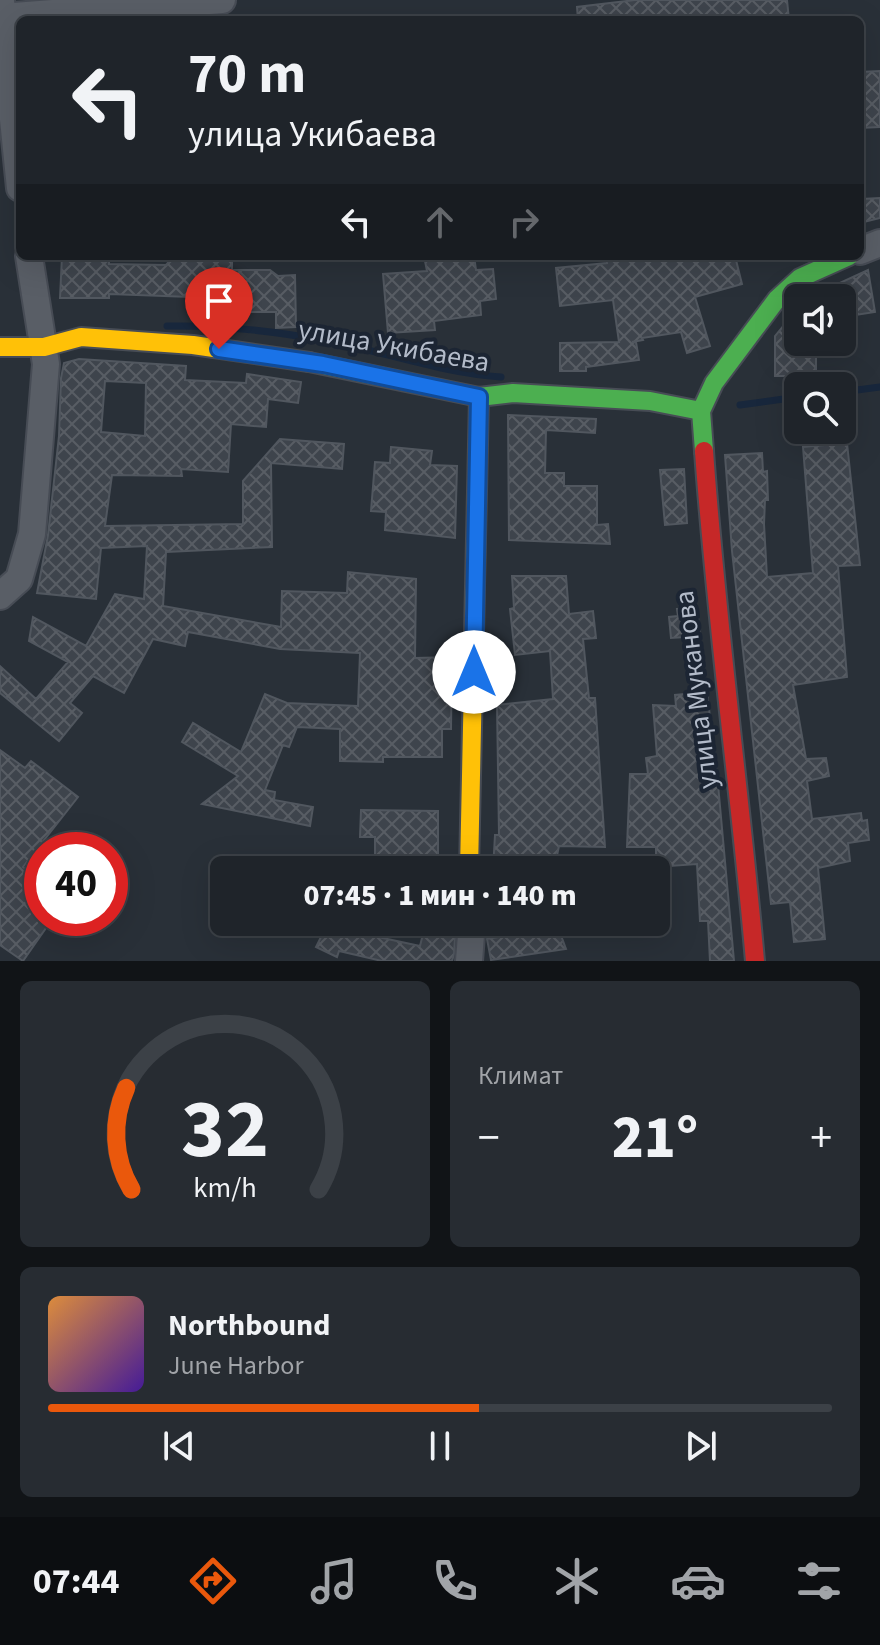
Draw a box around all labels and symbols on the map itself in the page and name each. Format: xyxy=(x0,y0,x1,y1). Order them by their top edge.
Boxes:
pin xyxy=(185,267,253,349)
street label: улица Укибаева xyxy=(295,309,493,382)
street label: улица Муканова xyxy=(664,588,728,791)
position arrow xyxy=(432,630,516,714)
speed limit sign: 40 xyxy=(24,832,128,936)

